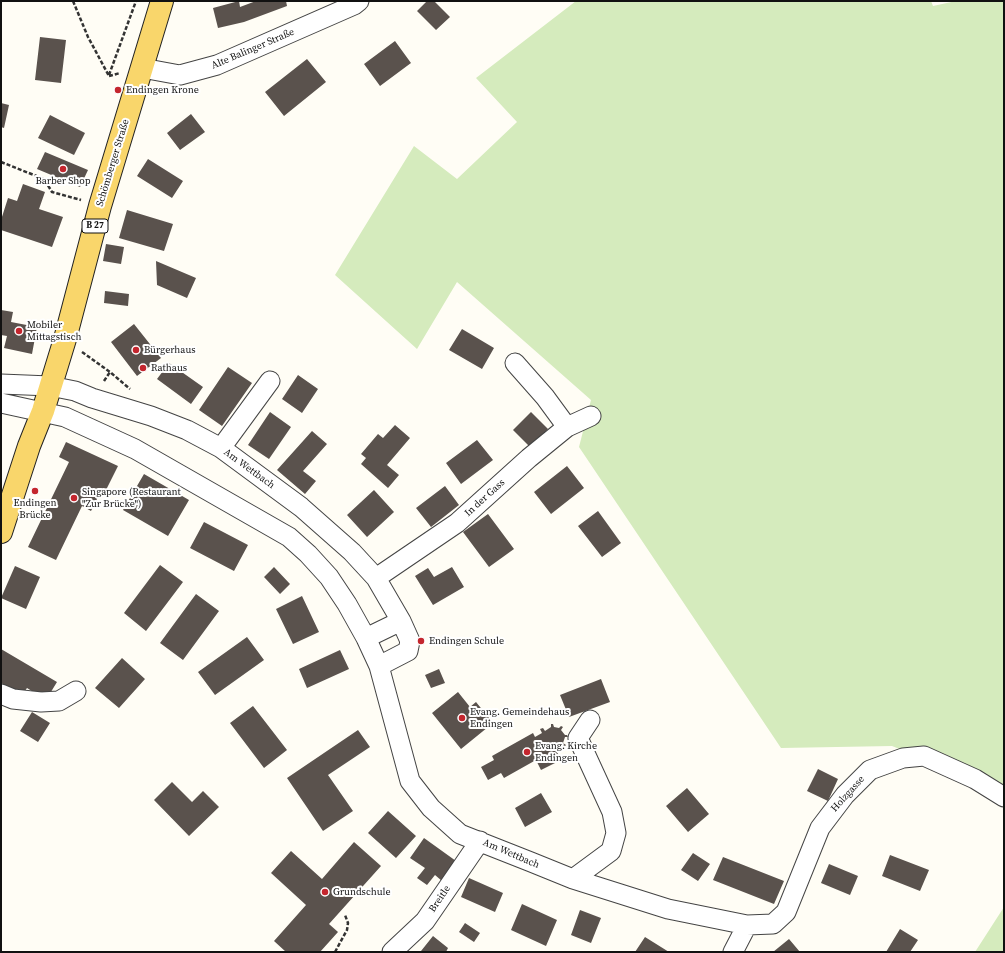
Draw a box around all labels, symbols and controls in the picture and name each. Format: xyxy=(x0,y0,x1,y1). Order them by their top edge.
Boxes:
street label: Alte Balinger Straße xyxy=(210,26,296,72)
place label: Endingen Krone xyxy=(126,84,199,96)
marker: Endingen Krone xyxy=(113,85,123,95)
street label: Schömberger Straße xyxy=(94,118,132,208)
marker: Barber Shop xyxy=(58,164,68,174)
place label: Barber Shop xyxy=(35,175,91,187)
road number: B 27 xyxy=(82,219,108,233)
place label: Mobiler Mittagstisch xyxy=(27,319,81,342)
marker: Mobiler Mittagstisch xyxy=(14,326,24,336)
place label: Bürgerhaus xyxy=(144,344,196,356)
marker: Bürgerhaus xyxy=(131,345,141,355)
place label: Rathaus xyxy=(151,362,187,374)
marker: Rathaus xyxy=(138,363,148,373)
street label: Am Wettbach xyxy=(221,446,277,492)
street label: In der Gass xyxy=(462,477,508,519)
marker: Endingen Brücke xyxy=(30,486,40,496)
place label: Singapore (Restaurant "Zur Brücke") xyxy=(82,486,181,510)
marker: Singapore (Restaurant "Zur Brücke") xyxy=(69,493,79,503)
place label: Endingen Brücke xyxy=(13,497,57,520)
place label: Endingen Schule xyxy=(429,635,504,647)
marker: Endingen Schule xyxy=(416,636,426,646)
place label: Evang. Gemeindehaus Endingen xyxy=(470,706,569,730)
marker: Evang. Gemeindehaus Endingen xyxy=(457,713,467,723)
place label: Evang. Kirche Endingen xyxy=(535,740,597,764)
marker: Evang. Kirche Endingen xyxy=(522,747,532,757)
street label: Holzgasse xyxy=(829,773,867,815)
street label: Am Wettbach xyxy=(481,837,541,871)
street label: Breitle xyxy=(427,883,453,915)
place label: Grundschule xyxy=(333,886,391,898)
marker: Grundschule xyxy=(320,887,330,897)

